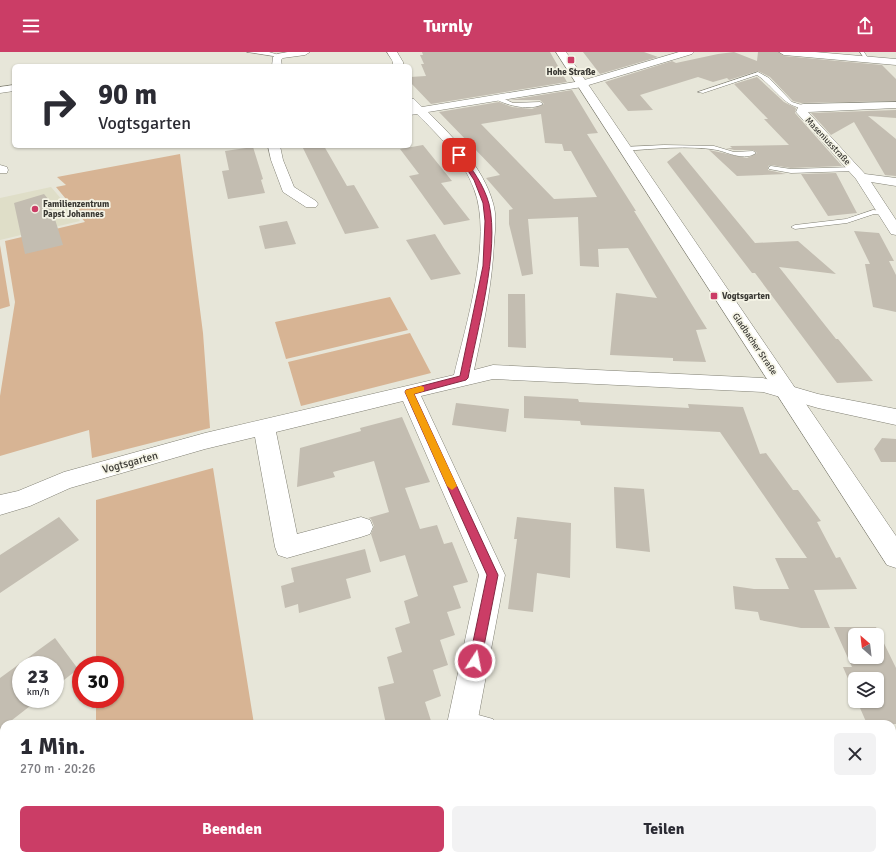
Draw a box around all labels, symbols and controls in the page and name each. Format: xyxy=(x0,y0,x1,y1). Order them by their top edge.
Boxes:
icon: menu xyxy=(20,15,42,37)
text: Turnly xyxy=(424,15,472,37)
icon: share xyxy=(854,15,876,37)
marker: Hohe Straße xyxy=(566,55,576,65)
place label: Hohe Straße xyxy=(546,67,596,78)
text: 90 m xyxy=(98,78,157,112)
icon: right xyxy=(32,80,84,132)
text: Vogtsgarten xyxy=(98,112,191,134)
street label: Maseniusstraße xyxy=(803,115,853,168)
pin xyxy=(442,138,476,172)
icon: arrive xyxy=(448,144,470,166)
place label: Familienzentrum Papst Johannes xyxy=(43,199,109,220)
marker: Familienzentrum Papst Johannes xyxy=(30,204,40,214)
marker: Vogtsgarten xyxy=(709,291,719,301)
place label: Vogtsgarten xyxy=(722,291,770,302)
street label: Gladbacher Straße xyxy=(730,311,780,378)
street label: Vogtsgarten xyxy=(101,449,159,476)
north arrow xyxy=(848,628,884,664)
map controls xyxy=(848,628,884,708)
position arrow xyxy=(454,640,496,682)
speed limit sign: 30 xyxy=(72,656,124,708)
text: 23 xyxy=(27,664,49,689)
button: layers xyxy=(848,672,884,708)
text: km/h xyxy=(27,686,49,698)
text: 1 Min. xyxy=(20,731,85,761)
button: close xyxy=(834,733,876,775)
text: 270 m · 20:26 xyxy=(20,761,96,777)
button: Beenden xyxy=(20,806,444,852)
button: Teilen xyxy=(452,806,876,852)

